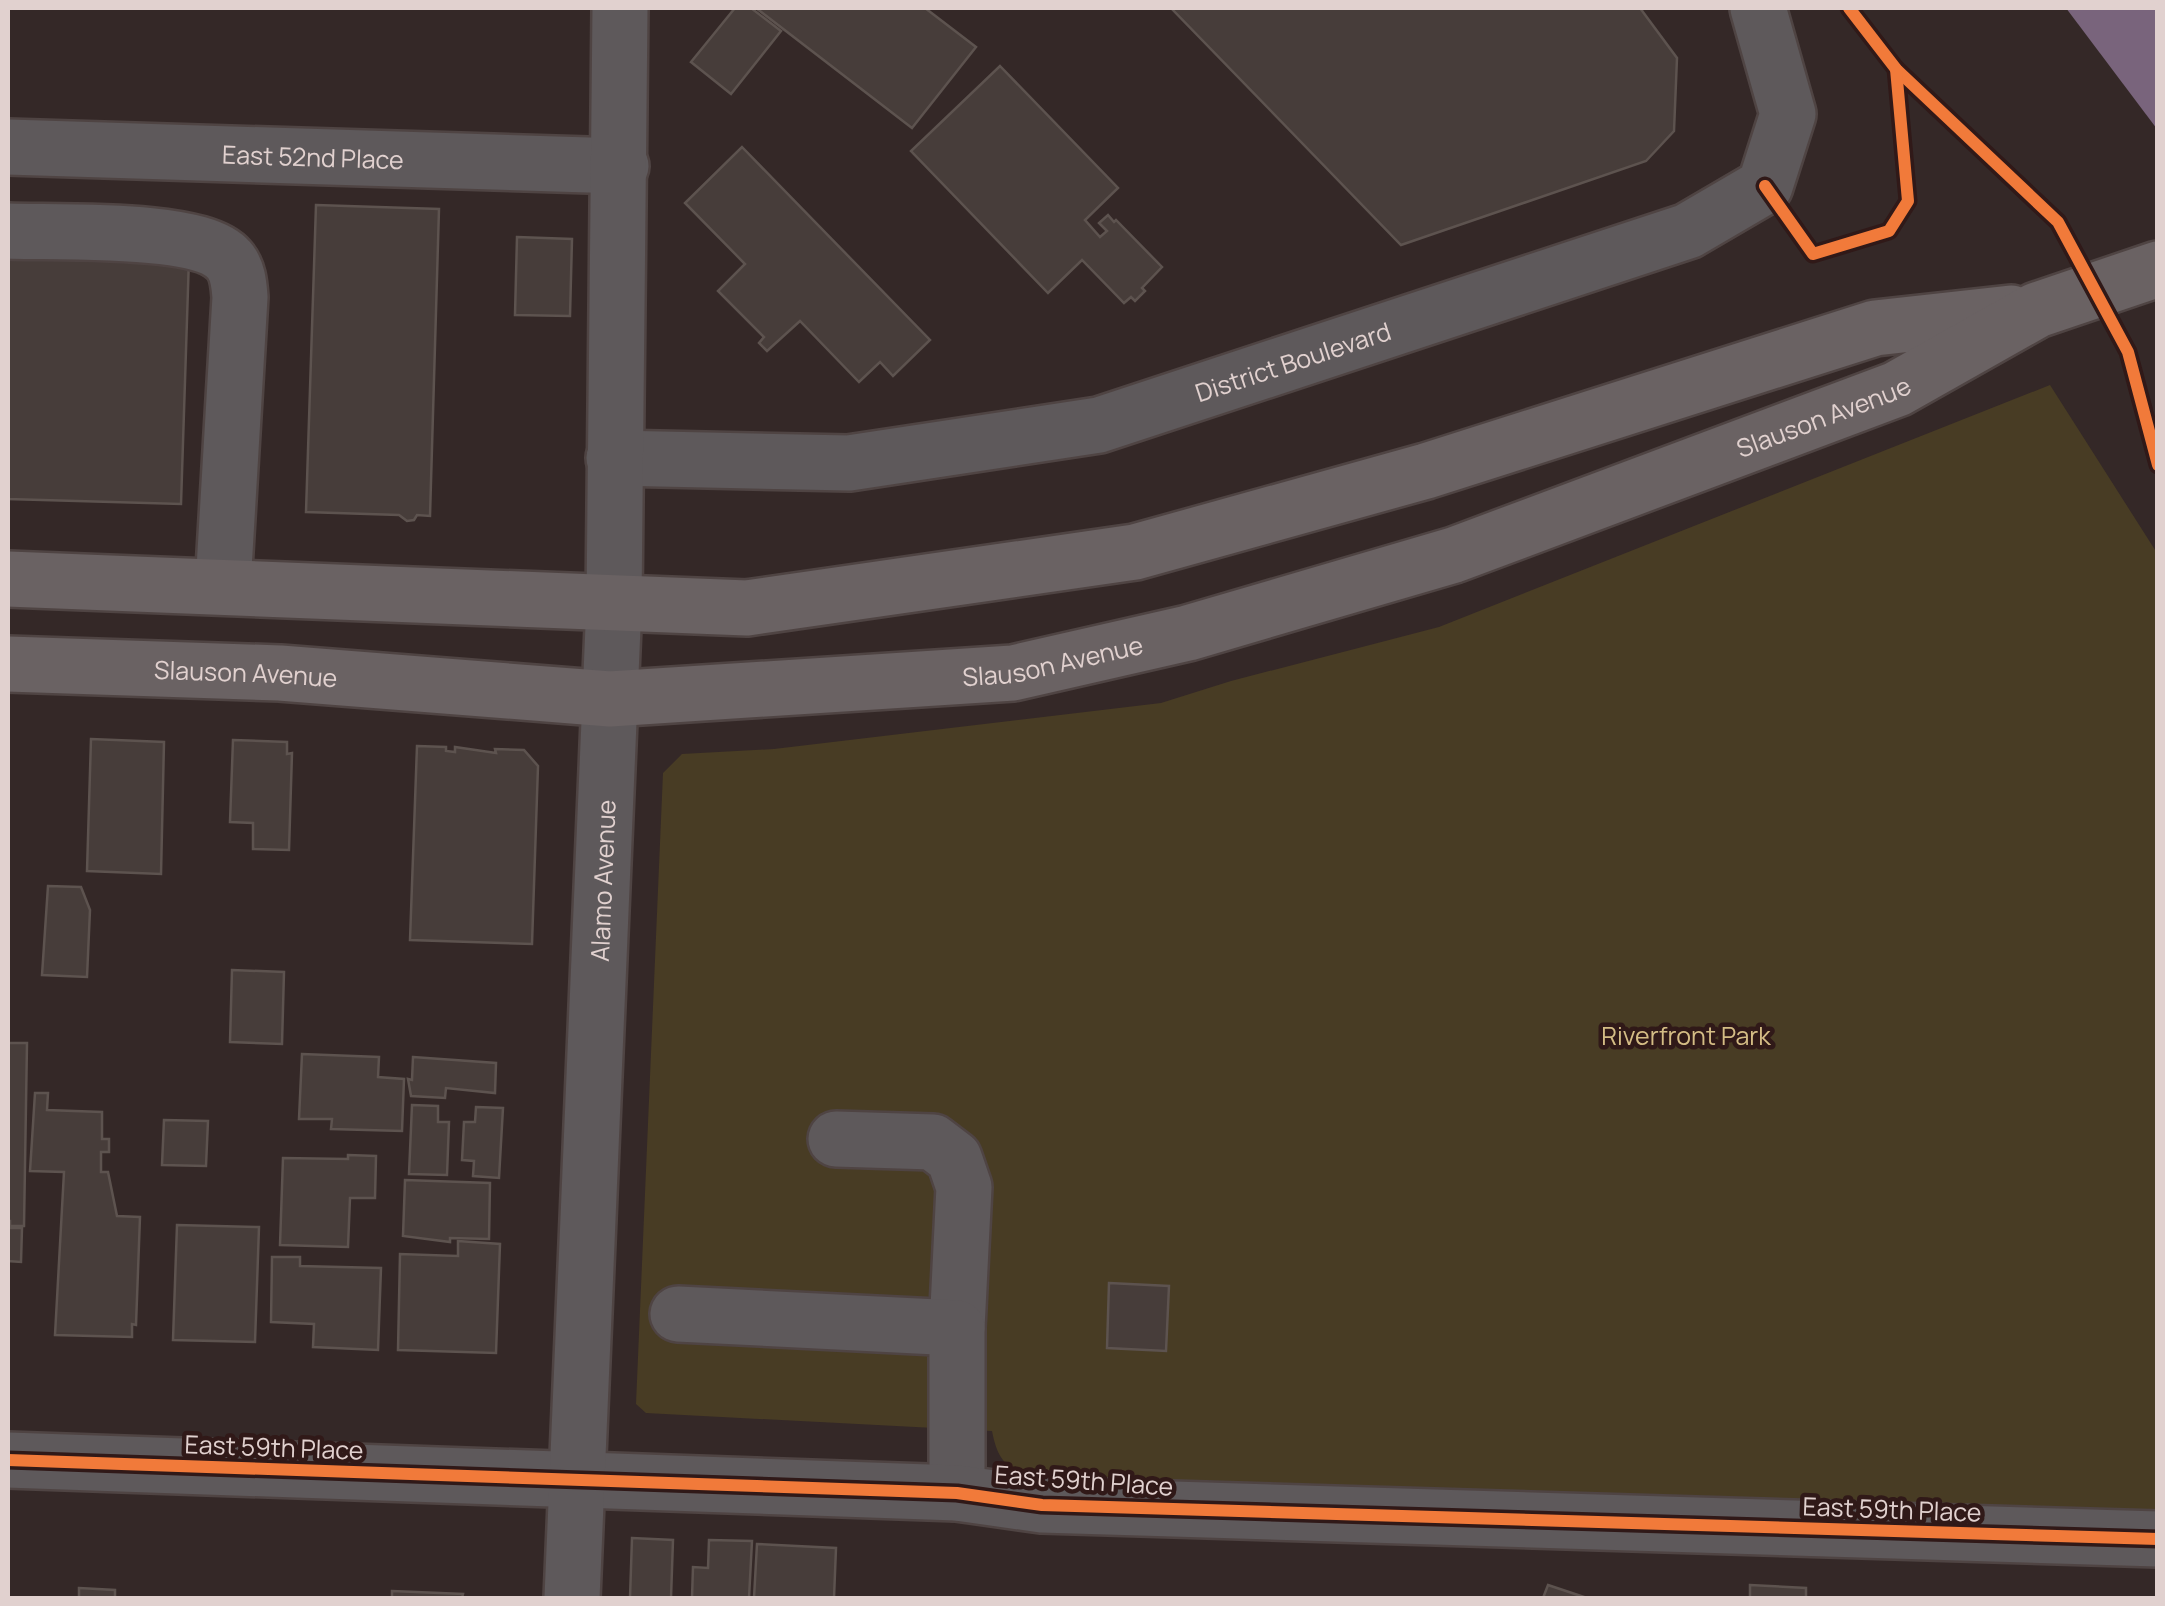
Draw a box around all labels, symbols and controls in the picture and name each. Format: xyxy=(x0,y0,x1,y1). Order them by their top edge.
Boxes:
street label: East 52nd Place xyxy=(221,136,404,177)
street label: District Boulevard xyxy=(1191,313,1395,410)
street label: Slauson Avenue xyxy=(1731,367,1917,465)
street label: Slauson Avenue xyxy=(961,626,1146,694)
street label: Slauson Avenue xyxy=(154,651,339,695)
street label: Alamo Avenue xyxy=(581,799,623,962)
park label: Riverfront Park xyxy=(1601,1018,1771,1053)
street label: East 59th Place xyxy=(184,1426,364,1468)
street label: East 59th Place xyxy=(993,1456,1175,1504)
street label: East 59th Place xyxy=(1802,1488,1982,1530)

